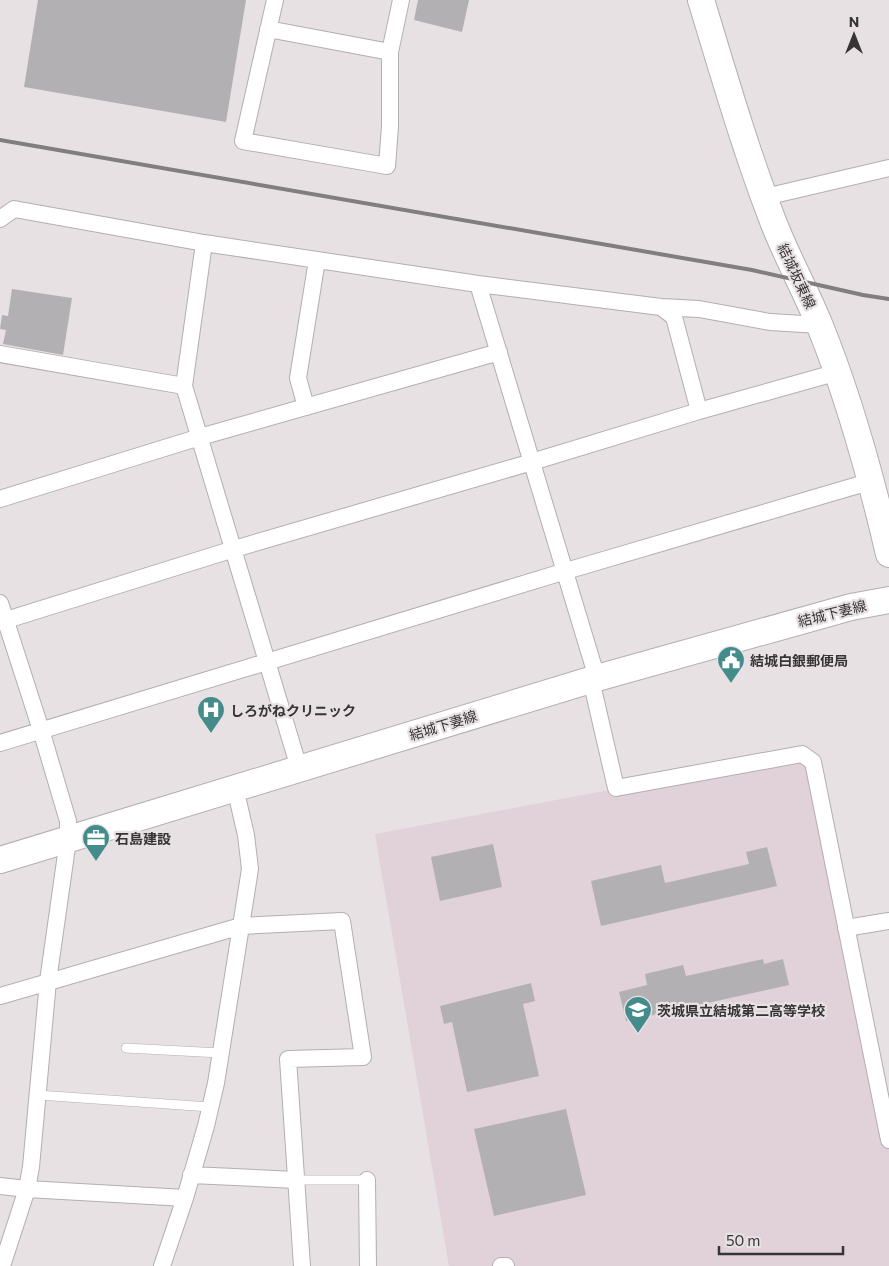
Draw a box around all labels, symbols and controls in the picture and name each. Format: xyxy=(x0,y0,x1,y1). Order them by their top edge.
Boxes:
north arrow xyxy=(829,10,879,60)
text: N xyxy=(849,13,859,30)
street label: 結城坂東線 xyxy=(775,241,819,311)
street label: 結城下妻線 xyxy=(796,596,868,630)
public building icon: 結城白銀郵便局 xyxy=(716,645,746,684)
place label: 結城白銀郵便局 xyxy=(750,652,848,669)
hospital icon: しろがねクリニック xyxy=(196,695,226,734)
place label: しろがねクリニック xyxy=(230,702,356,719)
street label: 結城下妻線 xyxy=(407,707,479,743)
office icon: 石島建設 xyxy=(81,823,111,862)
place label: 石島建設 xyxy=(115,830,171,847)
school or university icon: 茨城県立結城第二高等学校 xyxy=(623,995,653,1034)
place label: 茨城県立結城第二高等学校 xyxy=(657,1002,825,1019)
scale bar xyxy=(719,1224,843,1256)
text: 50 m xyxy=(726,1231,760,1249)

